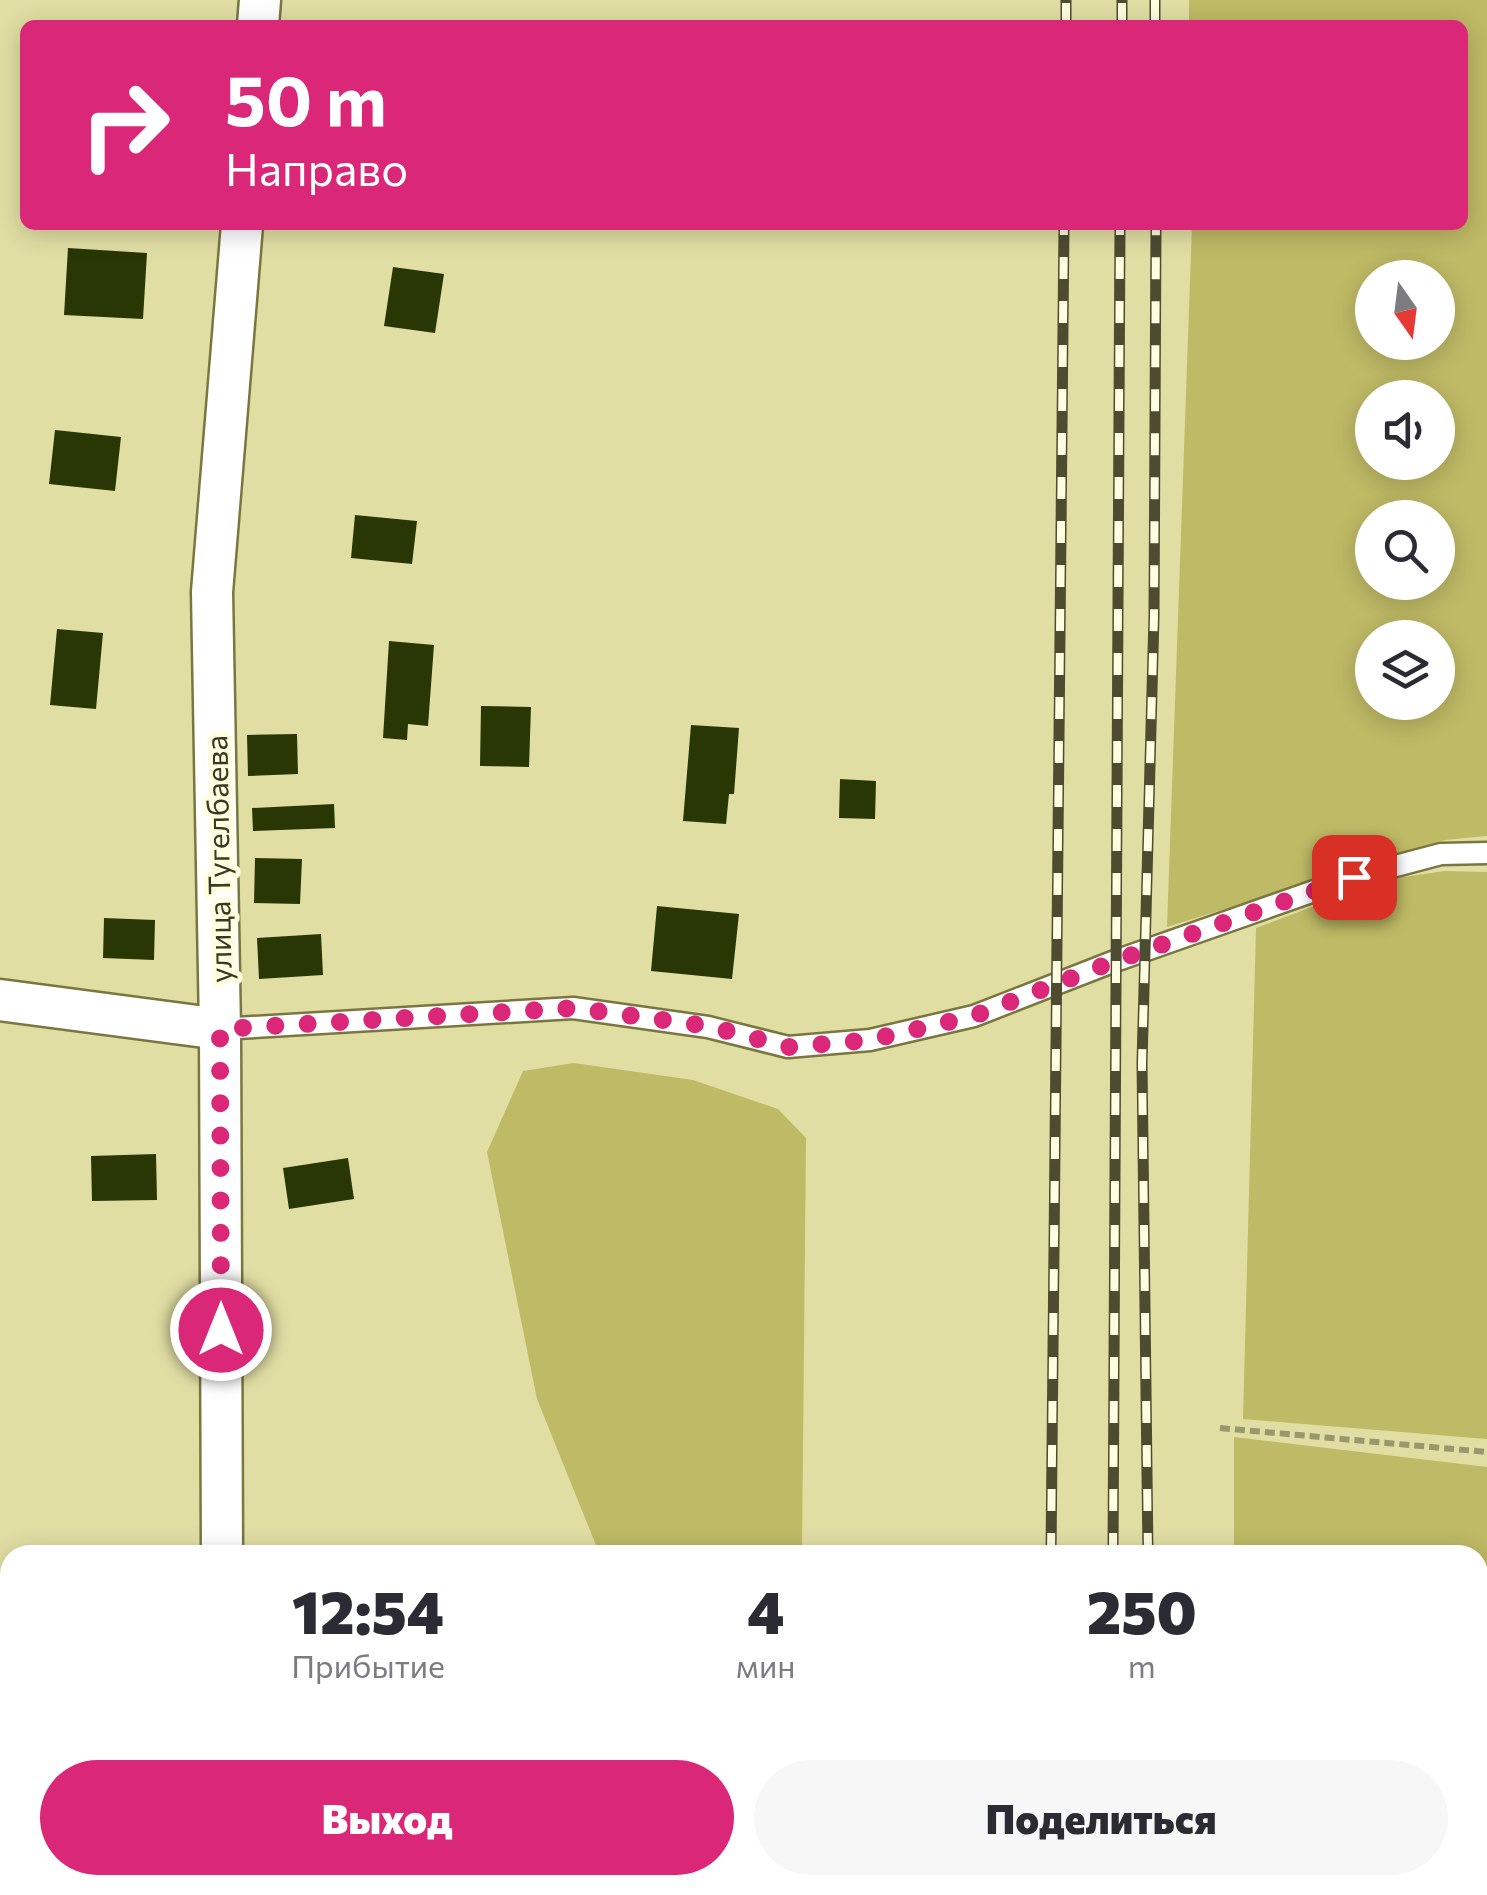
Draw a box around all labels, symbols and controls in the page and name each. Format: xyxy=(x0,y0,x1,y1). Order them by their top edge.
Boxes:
text: 50 m xyxy=(225,55,387,140)
icon: right xyxy=(60,60,190,190)
text: Направо xyxy=(225,140,408,195)
north arrow xyxy=(1355,260,1455,360)
map controls xyxy=(1355,260,1455,720)
button: sound xyxy=(1355,380,1455,480)
button: search xyxy=(1355,500,1455,600)
button: layers xyxy=(1355,620,1455,720)
street label: улица Тугелбаева xyxy=(196,735,238,983)
pin xyxy=(1312,835,1397,920)
icon: arrive xyxy=(1327,850,1382,905)
position arrow xyxy=(169,1278,273,1382)
text: 12:54 xyxy=(292,1573,444,1646)
text: 4 xyxy=(747,1573,784,1646)
text: 250 xyxy=(1087,1573,1197,1646)
text: Прибытие xyxy=(291,1645,445,1685)
text: мин xyxy=(736,1645,795,1685)
text: m xyxy=(1128,1645,1156,1685)
button: Выход xyxy=(40,1760,734,1875)
button: Поделиться xyxy=(754,1760,1448,1875)

